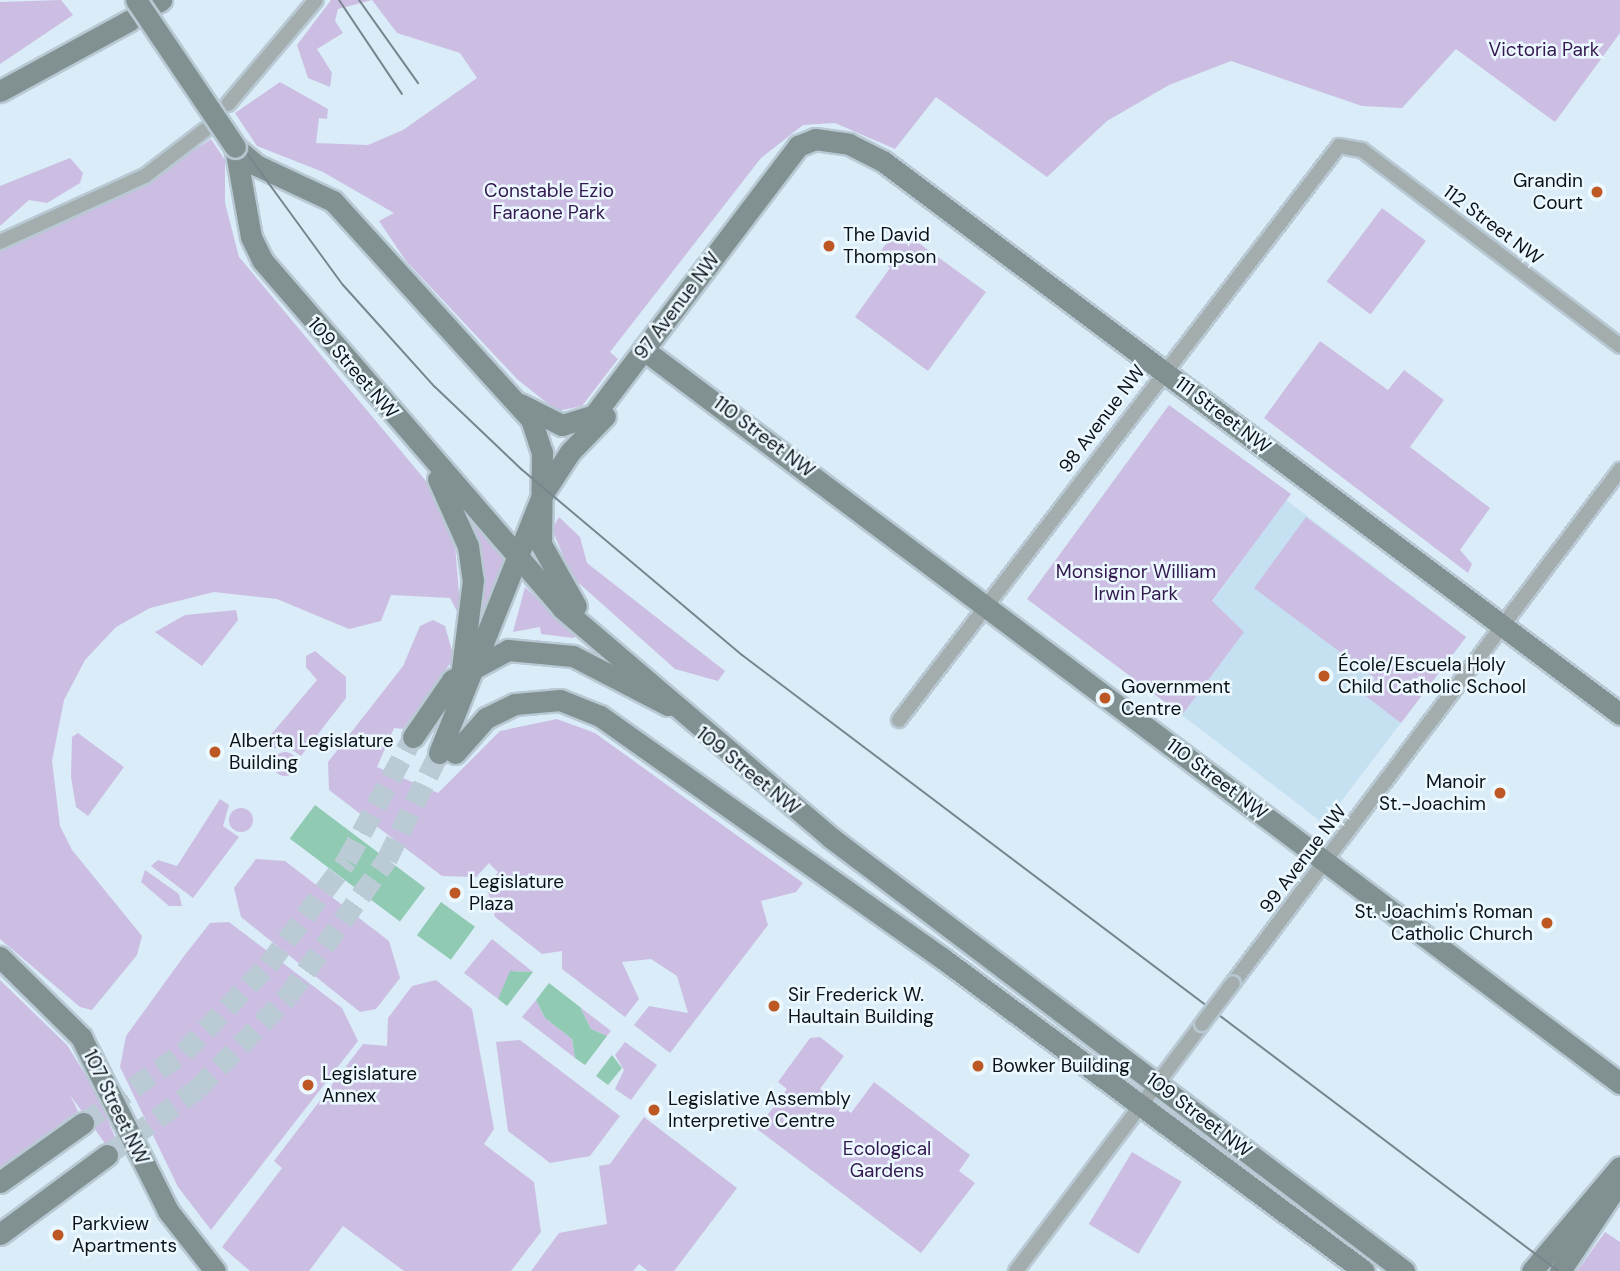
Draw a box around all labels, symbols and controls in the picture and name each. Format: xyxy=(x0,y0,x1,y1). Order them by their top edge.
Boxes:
park label: Victoria Park xyxy=(1489,39,1599,61)
place label: Grandin Court xyxy=(1513,170,1583,214)
park label: Constable Ezio Faraone Park xyxy=(484,180,614,224)
street label: 112 Street NW xyxy=(1439,180,1547,270)
marker: Grandin Court xyxy=(1589,184,1605,200)
place label: The David Thompson xyxy=(843,224,936,268)
marker: The David Thompson xyxy=(821,238,837,254)
street label: 97 Avenue NW xyxy=(629,248,725,364)
street label: 109 Street NW xyxy=(303,313,403,423)
street label: 98 Avenue NW xyxy=(1054,360,1150,478)
street label: 111 Street NW xyxy=(1171,372,1275,458)
street label: 110 Street NW xyxy=(709,392,819,482)
park label: Monsignor William Irwin Park xyxy=(1056,561,1216,605)
place label: École/Escuela Holy Child Catholic School xyxy=(1338,654,1526,698)
marker: École/Escuela Holy Child Catholic School xyxy=(1316,668,1332,684)
place label: Government Centre xyxy=(1121,676,1231,720)
marker: Government Centre xyxy=(1095,688,1115,708)
street label: 109 Street NW xyxy=(692,722,804,820)
place label: Alberta Legislature Building xyxy=(229,730,394,774)
street label: 110 Street NW xyxy=(1162,734,1272,824)
marker: Alberta Legislature Building xyxy=(207,744,223,760)
place label: Manoir St.-Joachim xyxy=(1379,771,1486,815)
marker: Manoir St.-Joachim xyxy=(1492,785,1508,801)
street label: 99 Avenue NW xyxy=(1255,800,1351,918)
place label: Legislature Plaza xyxy=(469,871,564,915)
marker: Legislature Plaza xyxy=(447,885,463,901)
place label: St. Joachim's Roman Catholic Church xyxy=(1354,901,1533,945)
marker: St. Joachim's Roman Catholic Church xyxy=(1539,915,1555,931)
place label: Sir Frederick W. Haultain Building xyxy=(788,984,934,1028)
marker: Sir Frederick W. Haultain Building xyxy=(766,998,782,1014)
street label: 107 Street NW xyxy=(79,1046,153,1168)
place label: Bowker Building xyxy=(992,1055,1130,1077)
marker: Bowker Building xyxy=(970,1058,986,1074)
place label: Legislature Annex xyxy=(322,1063,417,1107)
street label: 109 Street NW xyxy=(1142,1068,1256,1162)
marker: Legislature Annex xyxy=(300,1077,316,1093)
place label: Legislative Assembly Interpretive Centre xyxy=(668,1088,851,1132)
marker: Legislative Assembly Interpretive Centre xyxy=(646,1102,662,1118)
park label: Ecological Gardens xyxy=(843,1138,931,1182)
place label: Parkview Apartments xyxy=(72,1213,177,1257)
marker: Parkview Apartments xyxy=(50,1227,66,1243)

